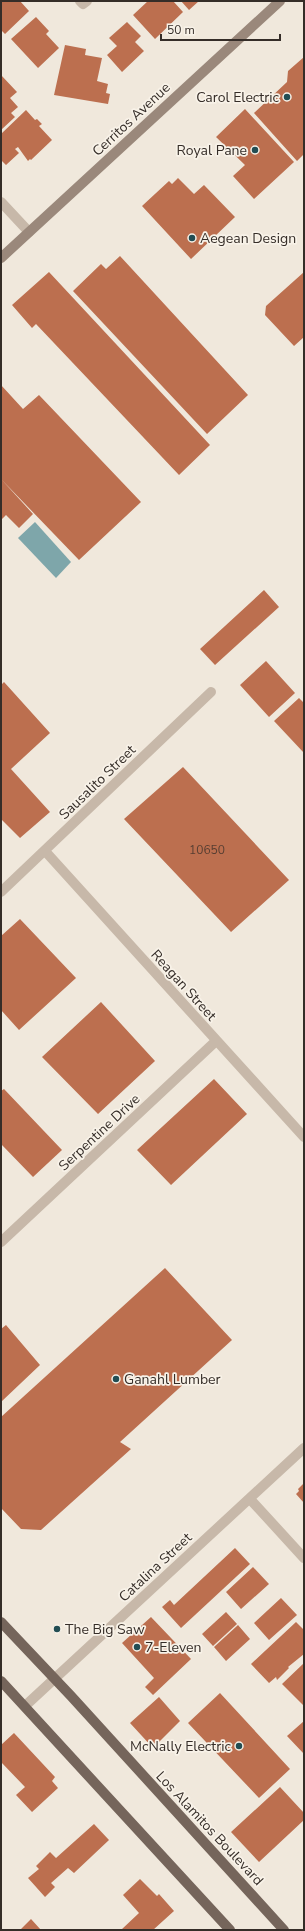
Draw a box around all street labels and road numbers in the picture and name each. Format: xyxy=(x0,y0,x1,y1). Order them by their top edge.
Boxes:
street label: Cerritos Avenue xyxy=(88,78,174,160)
street label: Sausalito Street xyxy=(55,741,140,824)
street label: Reagan Street xyxy=(147,946,221,1025)
street label: Serpentine Drive xyxy=(54,1090,144,1175)
street label: Catalina Street xyxy=(115,1528,196,1606)
street label: Los Alamitos Boulevard xyxy=(152,1767,268,1890)

